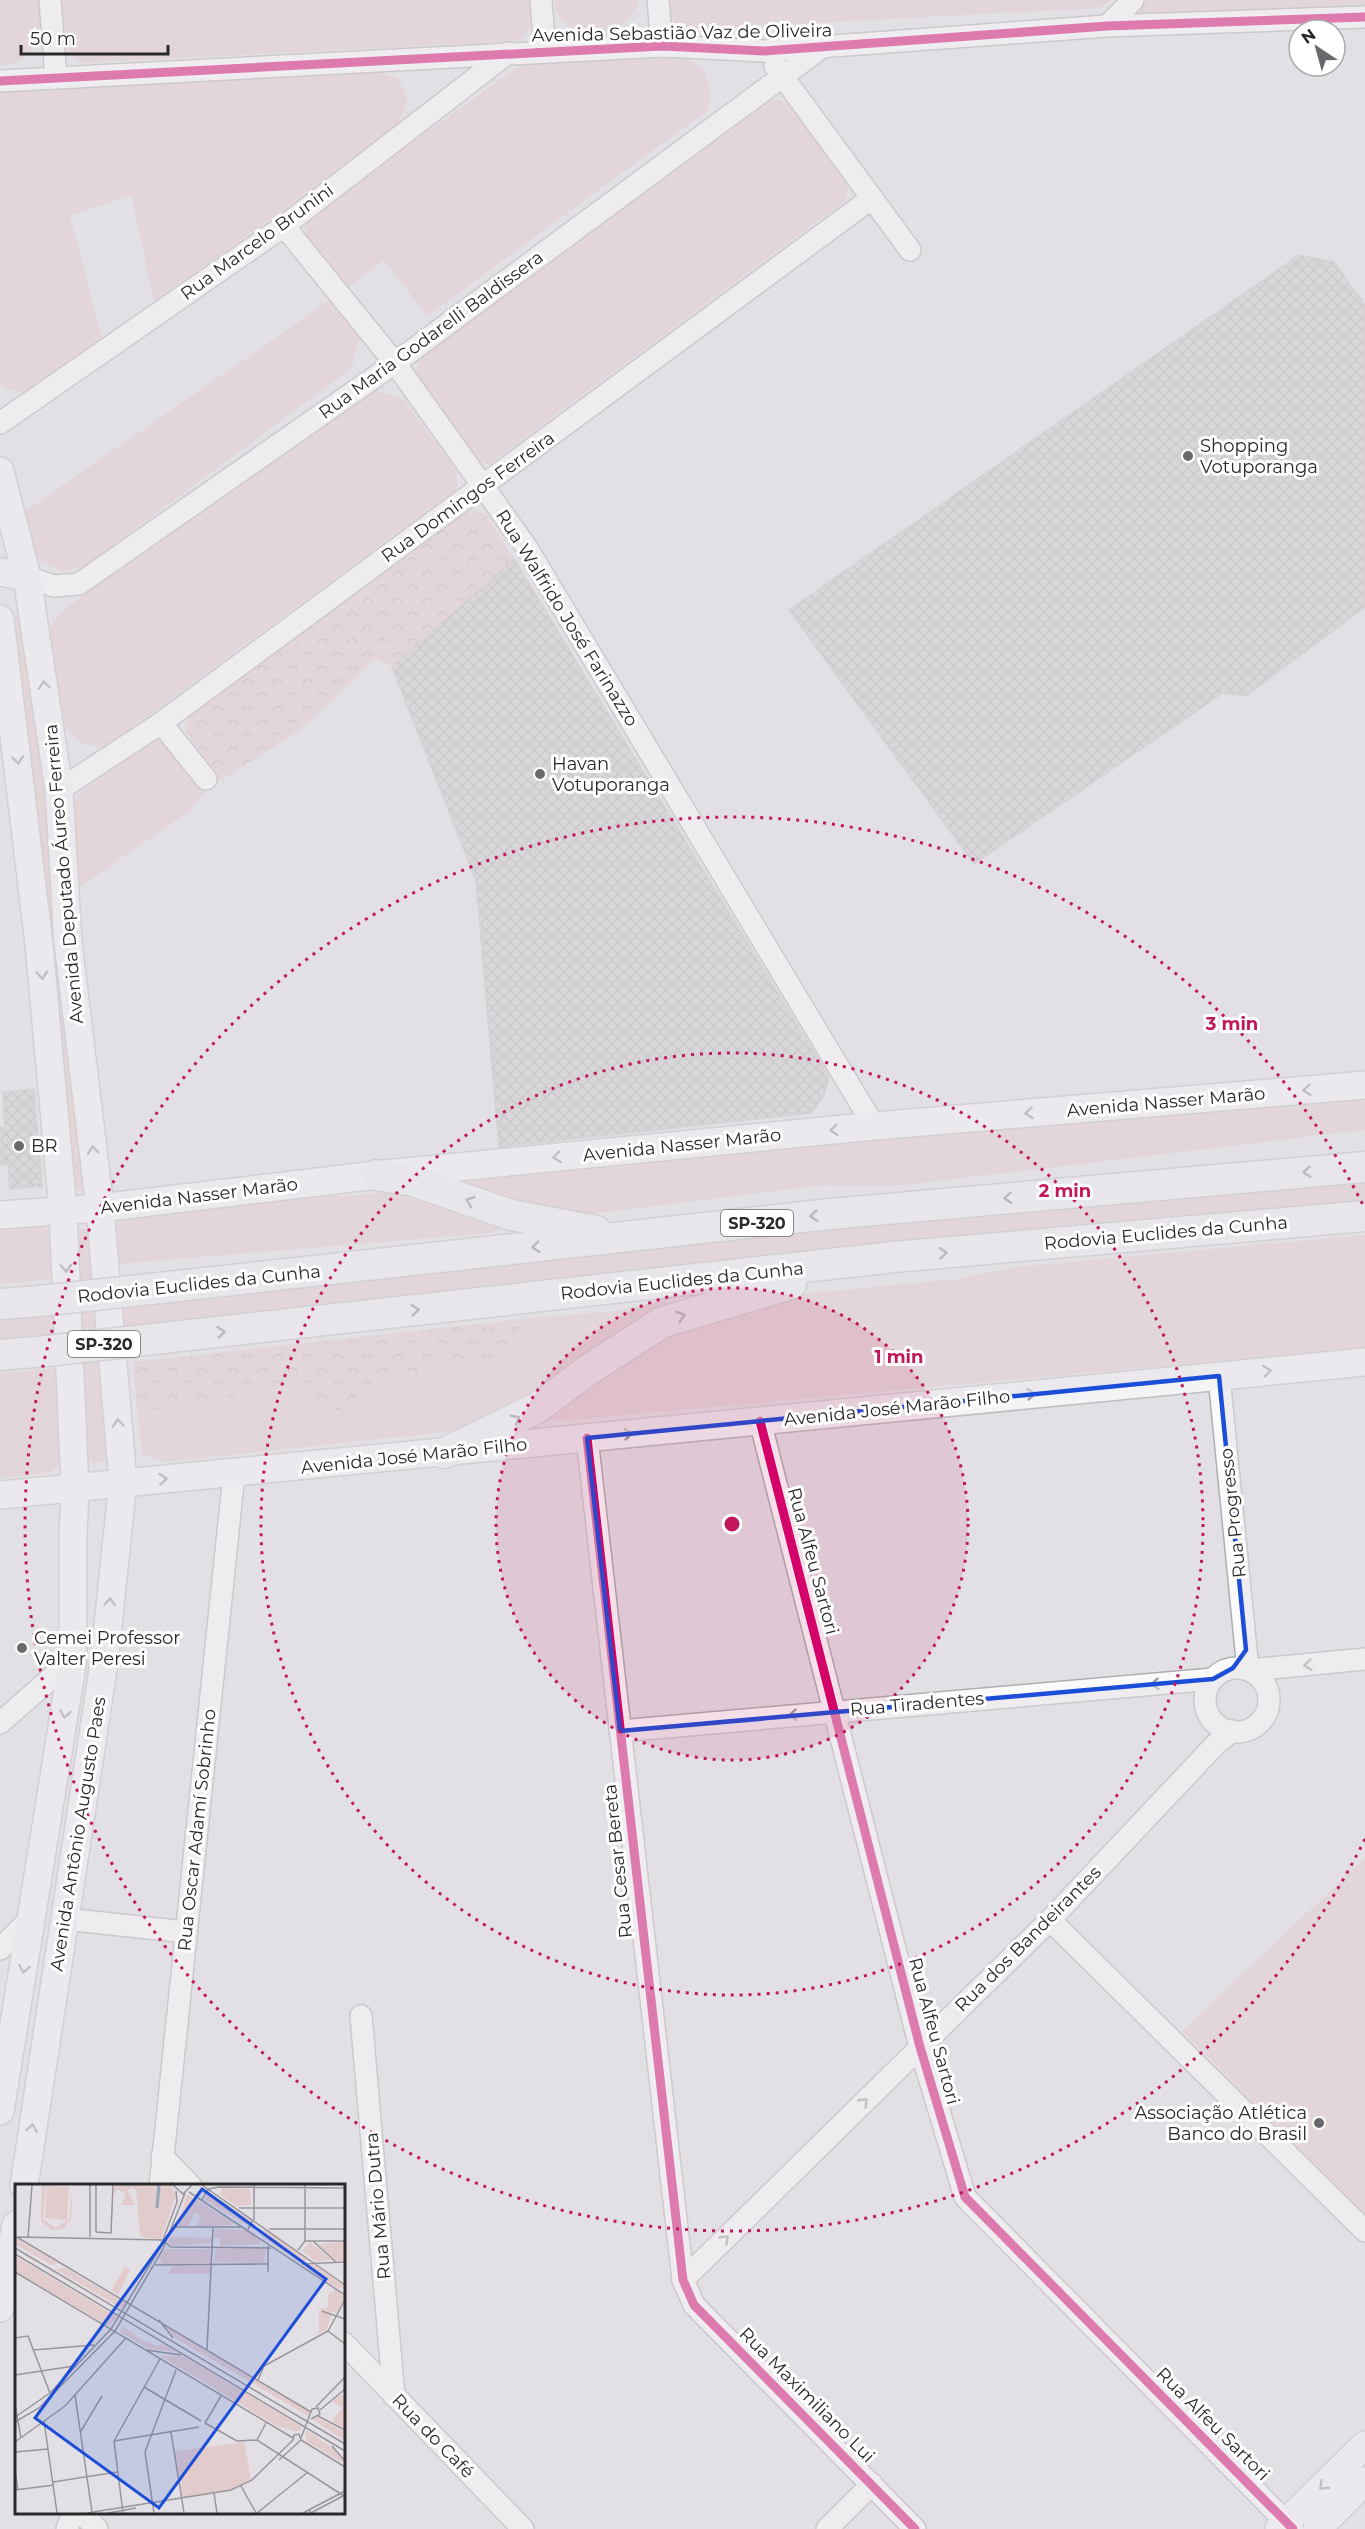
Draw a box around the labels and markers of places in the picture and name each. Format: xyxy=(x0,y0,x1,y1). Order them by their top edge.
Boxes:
place label: Shopping Votuporanga xyxy=(1200,435,1318,478)
marker: Shopping Votuporanga xyxy=(1181,449,1195,463)
place label: Havan Votuporanga xyxy=(552,753,670,796)
marker: Havan Votuporanga xyxy=(533,767,547,781)
place label: BR xyxy=(31,1135,58,1157)
marker: BR xyxy=(12,1139,26,1153)
centre of rings xyxy=(722,1514,742,1534)
place label: Cemei Professor Valter Peresi xyxy=(34,1627,180,1670)
marker: Cemei Professor Valter Peresi xyxy=(15,1641,29,1655)
place label: Associação Atlética Banco do Brasil xyxy=(1134,2102,1307,2145)
marker: Associação Atlética Banco do Brasil xyxy=(1312,2116,1326,2130)

